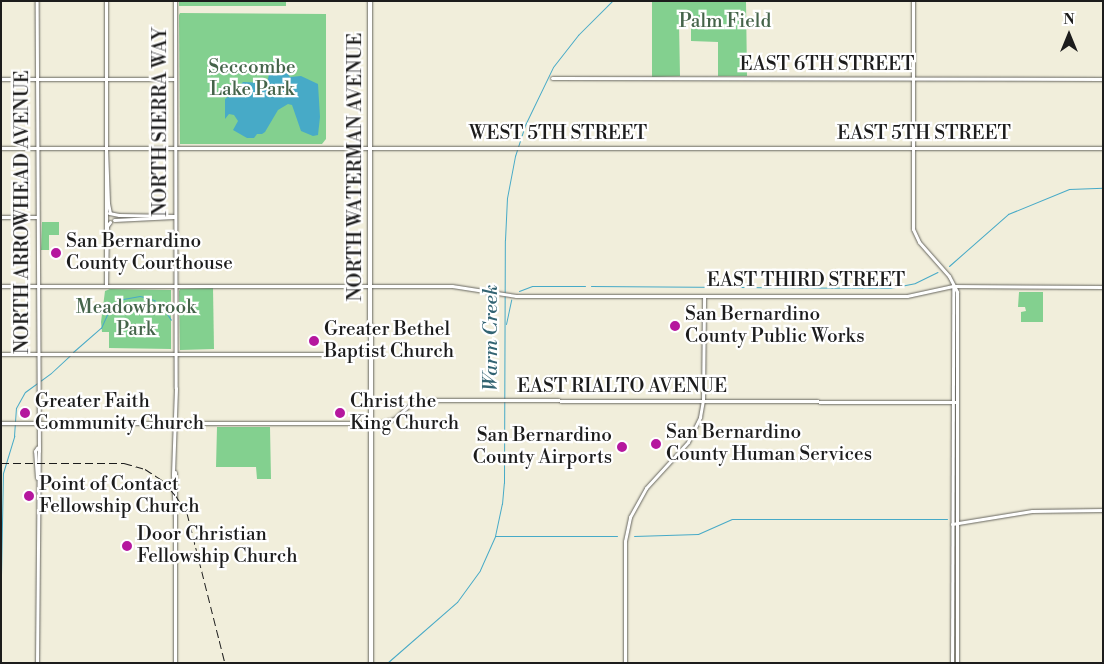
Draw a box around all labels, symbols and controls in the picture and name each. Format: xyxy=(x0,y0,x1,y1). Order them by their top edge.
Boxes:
north arrow xyxy=(1044,10,1094,60)
park label: Palm Field xyxy=(679,11,771,33)
text: N xyxy=(1063,11,1075,29)
street label: NORTH SIERRA WAY xyxy=(150,27,172,217)
street label: NORTH WATERMAN AVENUE xyxy=(345,33,367,301)
street label: EAST 6TH STREET xyxy=(740,54,914,76)
park label: Seccombe Lake Park xyxy=(208,57,296,101)
street label: NORTH ARROWHEAD AVENUE xyxy=(12,70,34,354)
street label: WEST 5TH STREET xyxy=(469,123,647,145)
street label: EAST 5TH STREET xyxy=(837,123,1011,145)
place label: San Bernardino County Courthouse xyxy=(66,231,233,275)
marker: San Bernardino County Courthouse xyxy=(50,247,62,259)
street label: EAST THIRD STREET xyxy=(707,270,905,292)
water label: Warm Creek xyxy=(479,285,503,391)
park label: Meadowbrook Park xyxy=(76,297,196,341)
place label: San Bernardino County Public Works xyxy=(685,304,865,348)
place label: Greater Bethel Baptist Church xyxy=(324,319,454,363)
marker: San Bernardino County Public Works xyxy=(669,320,681,332)
marker: Greater Bethel Baptist Church xyxy=(308,335,320,347)
street label: EAST RIALTO AVENUE xyxy=(517,376,727,398)
place label: Greater Faith Community Church xyxy=(35,391,204,435)
place label: Christ the King Church xyxy=(350,391,459,435)
marker: Greater Faith Community Church xyxy=(19,407,31,419)
marker: Christ the King Church xyxy=(334,407,346,419)
place label: San Bernardino County Human Services xyxy=(666,422,872,466)
place label: San Bernardino County Airports xyxy=(473,425,612,469)
marker: San Bernardino County Human Services xyxy=(650,438,662,450)
marker: San Bernardino County Airports xyxy=(616,441,628,453)
place label: Point of Contact Fellowship Church xyxy=(39,474,200,518)
marker: Point of Contact Fellowship Church xyxy=(23,490,35,502)
place label: Door Christian Fellowship Church xyxy=(137,524,298,568)
marker: Door Christian Fellowship Church xyxy=(121,540,133,552)

